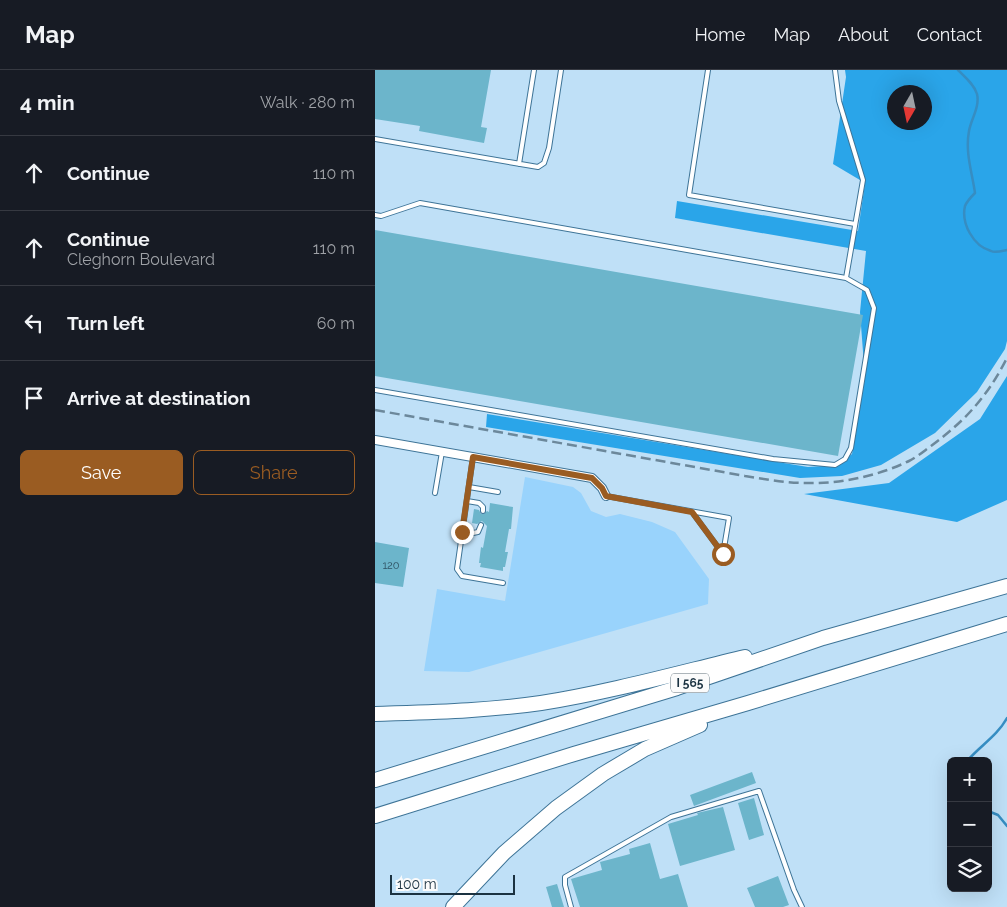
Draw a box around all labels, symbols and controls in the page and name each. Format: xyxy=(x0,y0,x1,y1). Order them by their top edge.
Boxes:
text: Map xyxy=(25,20,75,49)
text: Home xyxy=(694,24,745,45)
text: Map xyxy=(773,24,810,45)
text: About xyxy=(838,24,889,45)
text: Contact xyxy=(917,24,982,45)
north arrow xyxy=(887,85,932,130)
text: 4 min xyxy=(20,90,75,115)
text: Walk · 280 m xyxy=(260,93,355,112)
icon: ahead xyxy=(20,159,48,187)
text: Continue xyxy=(67,162,150,184)
text: 110 m xyxy=(313,164,355,183)
text: Continue xyxy=(67,228,150,250)
icon: ahead xyxy=(20,234,48,262)
text: 110 m xyxy=(313,239,355,258)
text: Cleghorn Boulevard xyxy=(67,250,215,269)
icon: left xyxy=(20,309,48,337)
text: Turn left xyxy=(67,312,144,334)
text: 60 m xyxy=(317,314,355,333)
icon: arrive xyxy=(20,384,48,412)
text: Arrive at destination xyxy=(67,387,251,409)
button: Save xyxy=(20,450,183,495)
button: Share xyxy=(193,450,355,495)
route end xyxy=(451,521,474,544)
route start xyxy=(712,543,735,566)
house number: 120 xyxy=(382,559,400,572)
road number: I 565 xyxy=(671,674,709,692)
map controls xyxy=(947,757,992,892)
button: + xyxy=(947,757,992,802)
button: − xyxy=(947,802,992,847)
button: layers xyxy=(947,847,992,892)
scale bar xyxy=(390,872,515,895)
text: 100 m xyxy=(397,876,437,892)

